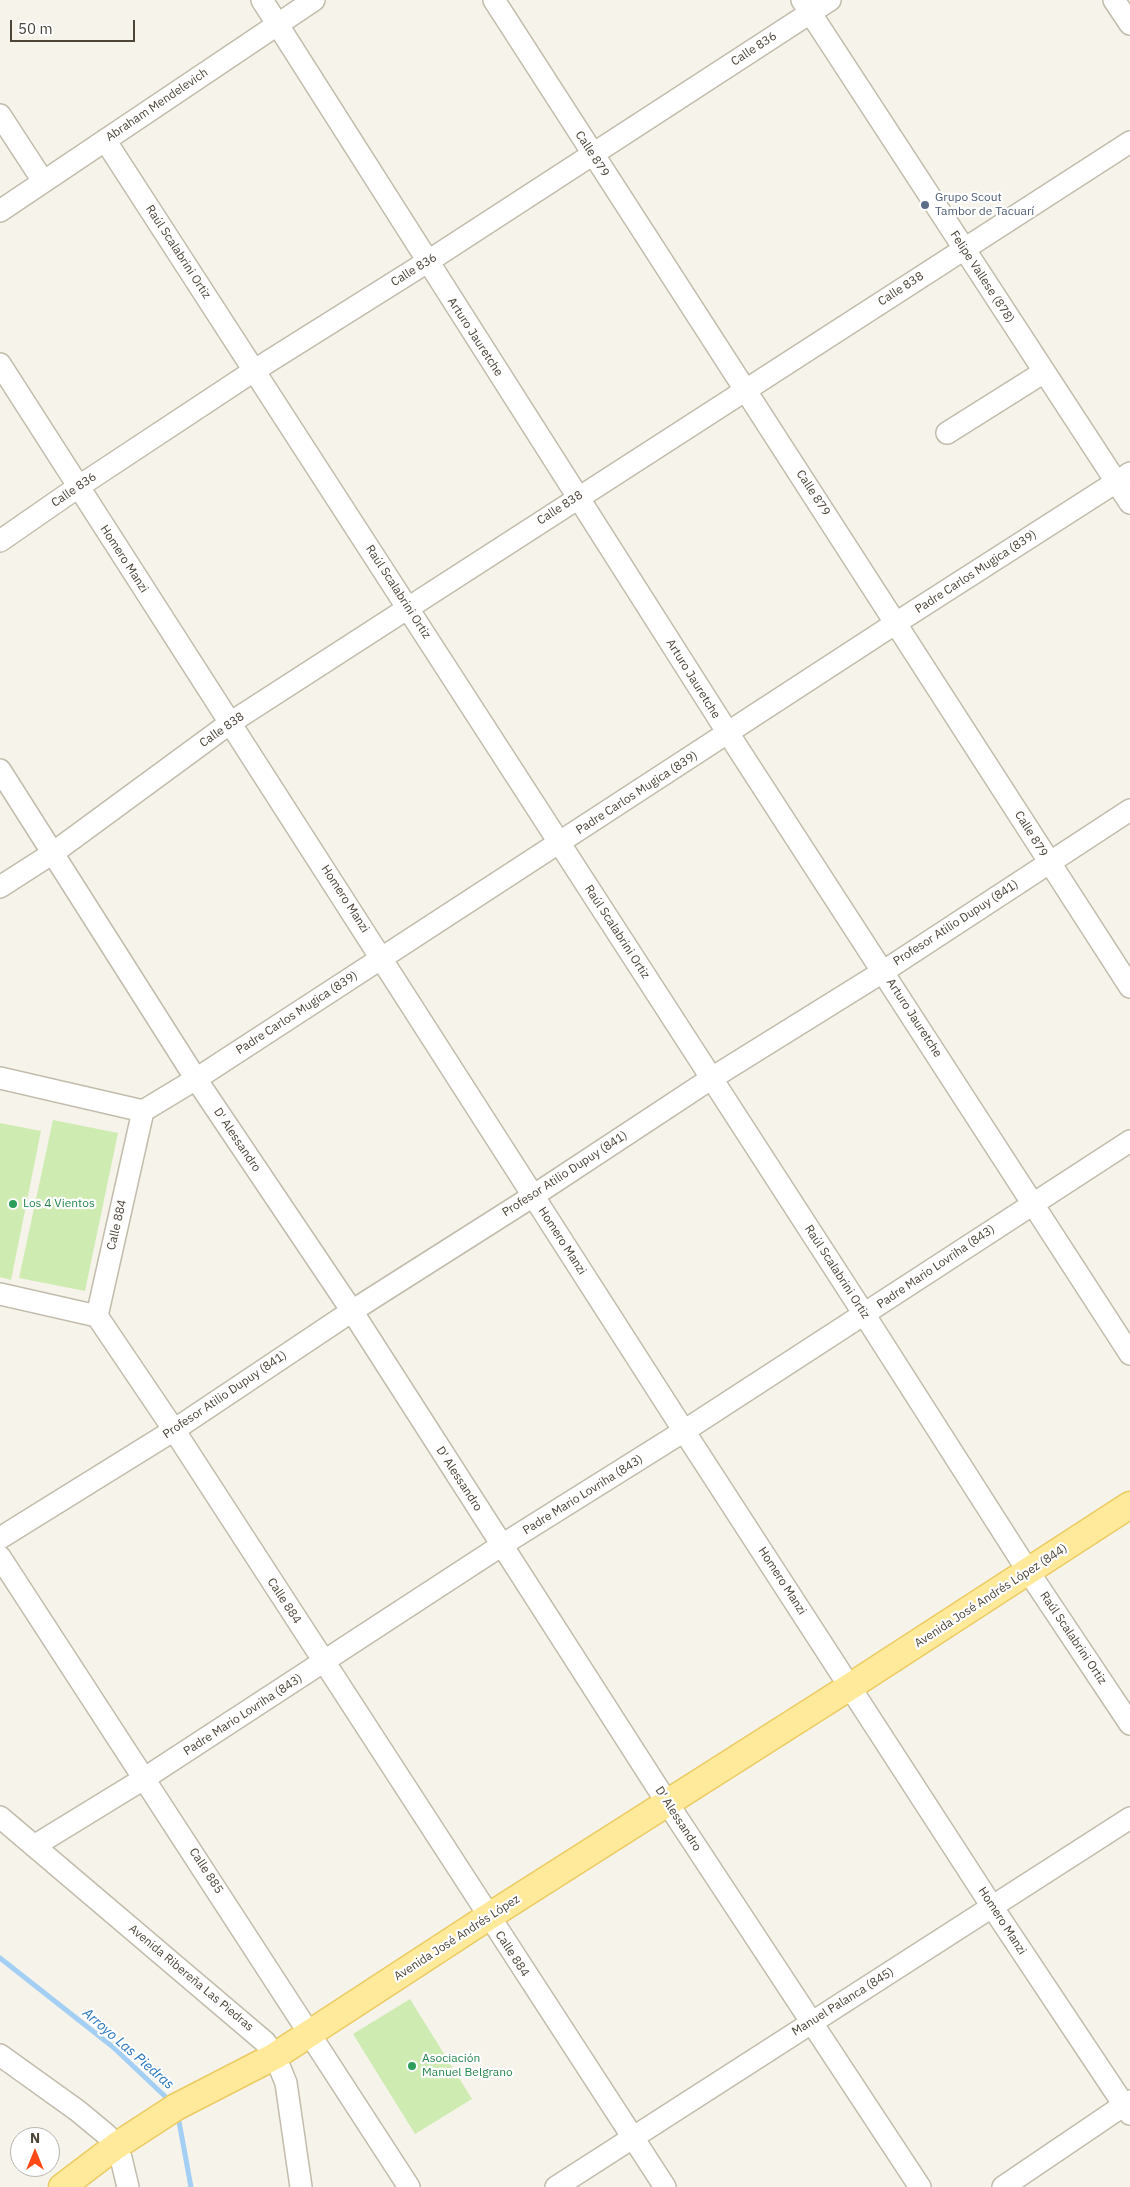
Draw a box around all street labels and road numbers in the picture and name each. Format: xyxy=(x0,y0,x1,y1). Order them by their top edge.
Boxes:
street label: Calle 836 xyxy=(729,29,779,69)
street label: Abraham Mendelevich xyxy=(103,65,211,145)
street label: Calle 879 xyxy=(572,129,612,179)
street label: Raúl Scalabrini Ortiz xyxy=(142,202,214,302)
street label: Felipe Vallese (878) xyxy=(947,228,1017,326)
street label: Calle 836 xyxy=(388,250,440,290)
street label: Calle 838 xyxy=(876,269,926,309)
street label: Arturo Jauretche xyxy=(444,295,506,379)
street label: Calle 879 xyxy=(793,468,833,518)
street label: Calle 836 xyxy=(49,470,99,510)
street label: Calle 838 xyxy=(535,488,585,528)
street label: Homero Manzi xyxy=(97,522,151,596)
street label: Padre Carlos Mugica (839) xyxy=(913,527,1039,617)
street label: Raúl Scalabrini Ortiz xyxy=(362,542,434,642)
street label: Arturo Jauretche xyxy=(663,637,723,721)
street label: Calle 838 xyxy=(197,709,247,751)
street label: Padre Carlos Mugica (839) xyxy=(574,748,700,838)
street label: Calle 879 xyxy=(1011,808,1051,860)
street label: Homero Manzi xyxy=(318,862,372,936)
street label: Profesor Atilio Dupuy (841) xyxy=(891,877,1021,969)
street label: Raúl Scalabrini Ortiz xyxy=(581,882,653,982)
street label: Padre Carlos Mugica (839) xyxy=(234,968,360,1058)
street label: Arturo Jauretche xyxy=(883,976,945,1060)
street label: D' Alessandro xyxy=(210,1105,264,1175)
street label: Profesor Atilio Dupuy (841) xyxy=(500,1128,630,1220)
street label: Calle 884 xyxy=(104,1198,130,1252)
street label: Homero Manzi xyxy=(535,1204,589,1278)
street label: Raúl Scalabrini Ortiz xyxy=(801,1222,873,1322)
street label: Padre Mario Lovriha (843) xyxy=(874,1222,998,1312)
street label: Profesor Atilio Dupuy (841) xyxy=(160,1348,290,1442)
street label: D' Alessandro xyxy=(433,1444,485,1514)
street label: Padre Mario Lovriha (843) xyxy=(520,1452,646,1538)
street label: Avenida José Andrés López (844) xyxy=(912,1541,1070,1651)
street label: Homero Manzi xyxy=(755,1544,809,1618)
street label: Calle 884 xyxy=(264,1576,304,1626)
street label: Raúl Scalabrini Ortiz xyxy=(1037,1589,1109,1687)
street label: Padre Mario Lovriha (843) xyxy=(181,1671,305,1759)
street label: D' Alessandro xyxy=(652,1784,704,1854)
street label: Calle 885 xyxy=(186,1846,226,1896)
street label: Homero Manzi xyxy=(975,1884,1029,1958)
street label: Avenida José Andrés López xyxy=(392,1892,522,1984)
street label: Avenida Ribereña Las Piedras xyxy=(126,1922,256,2034)
street label: Calle 884 xyxy=(492,1929,532,1979)
street label: Manuel Palanca (845) xyxy=(789,1965,897,2039)

